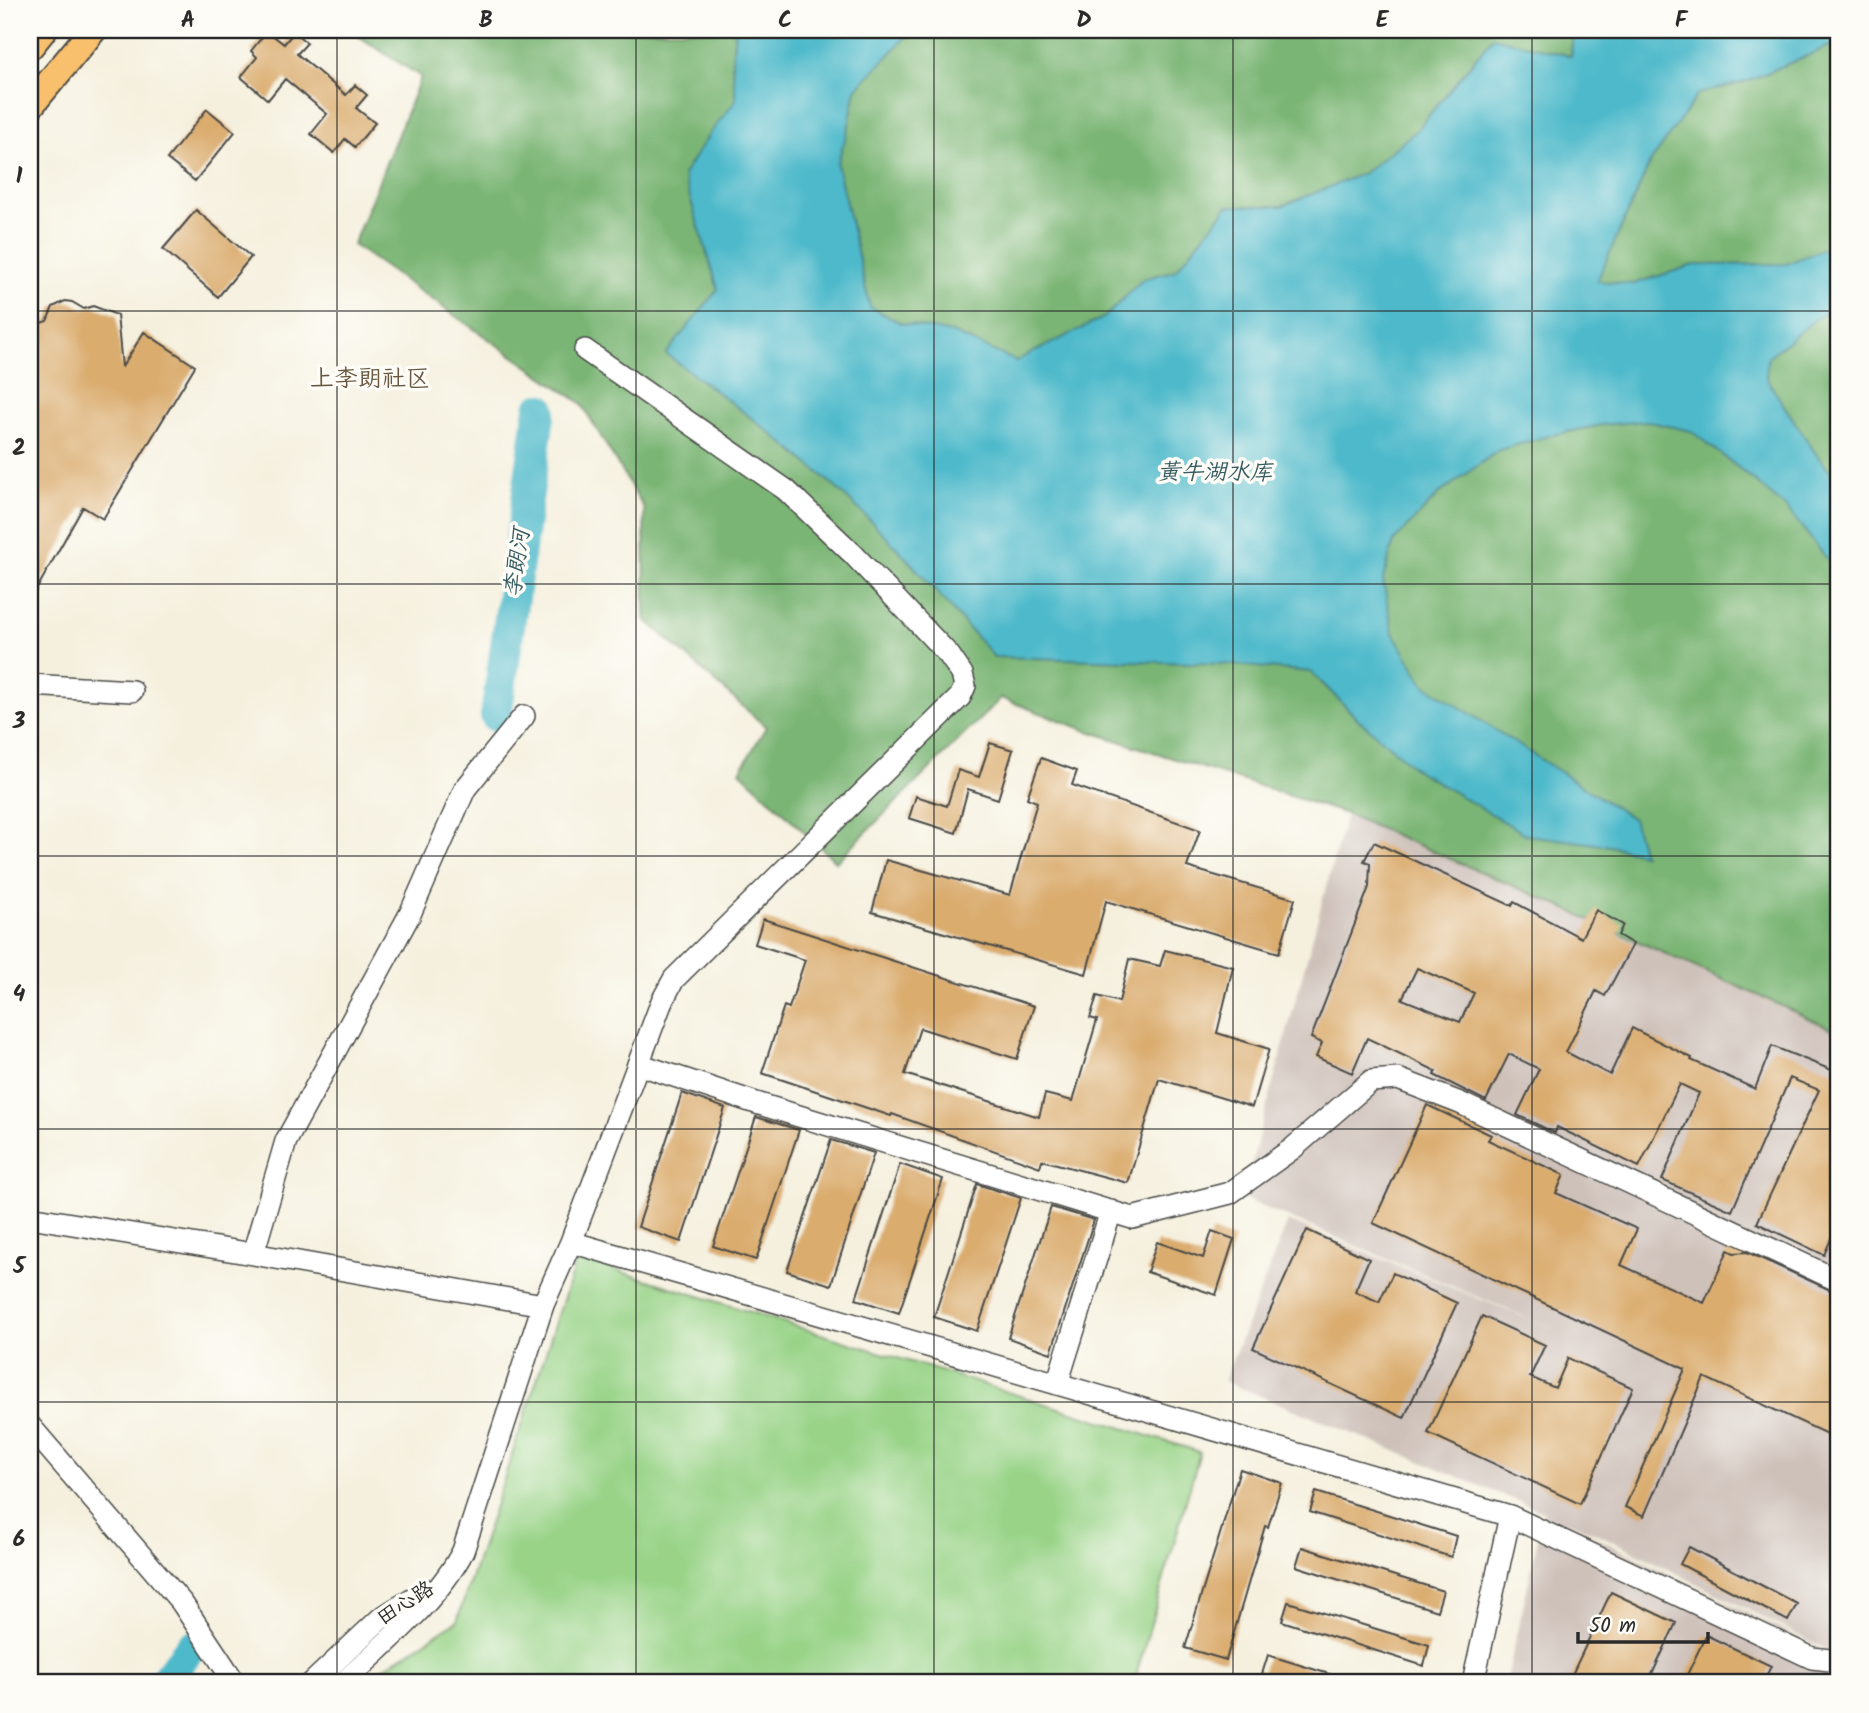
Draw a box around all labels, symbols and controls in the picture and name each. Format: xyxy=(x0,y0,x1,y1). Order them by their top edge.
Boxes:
text: A xyxy=(181,3,195,39)
text: B xyxy=(479,3,493,39)
text: C xyxy=(778,3,792,39)
text: D xyxy=(1076,3,1092,39)
text: E xyxy=(1376,3,1390,39)
text: F xyxy=(1675,3,1689,39)
text: 1 xyxy=(16,159,23,195)
district label: 上李朗社区 xyxy=(310,360,430,399)
text: 2 xyxy=(12,431,26,467)
water label: 黄牛湖水库 xyxy=(1158,455,1275,491)
water label: 李朗河 xyxy=(495,522,541,600)
text: 3 xyxy=(12,704,26,740)
text: 4 xyxy=(13,977,26,1013)
text: 5 xyxy=(12,1249,27,1285)
text: 6 xyxy=(13,1522,25,1558)
street label: 田心路 xyxy=(371,1573,441,1635)
scale bar xyxy=(1578,1601,1708,1645)
text: 50 m xyxy=(1589,1610,1636,1643)

